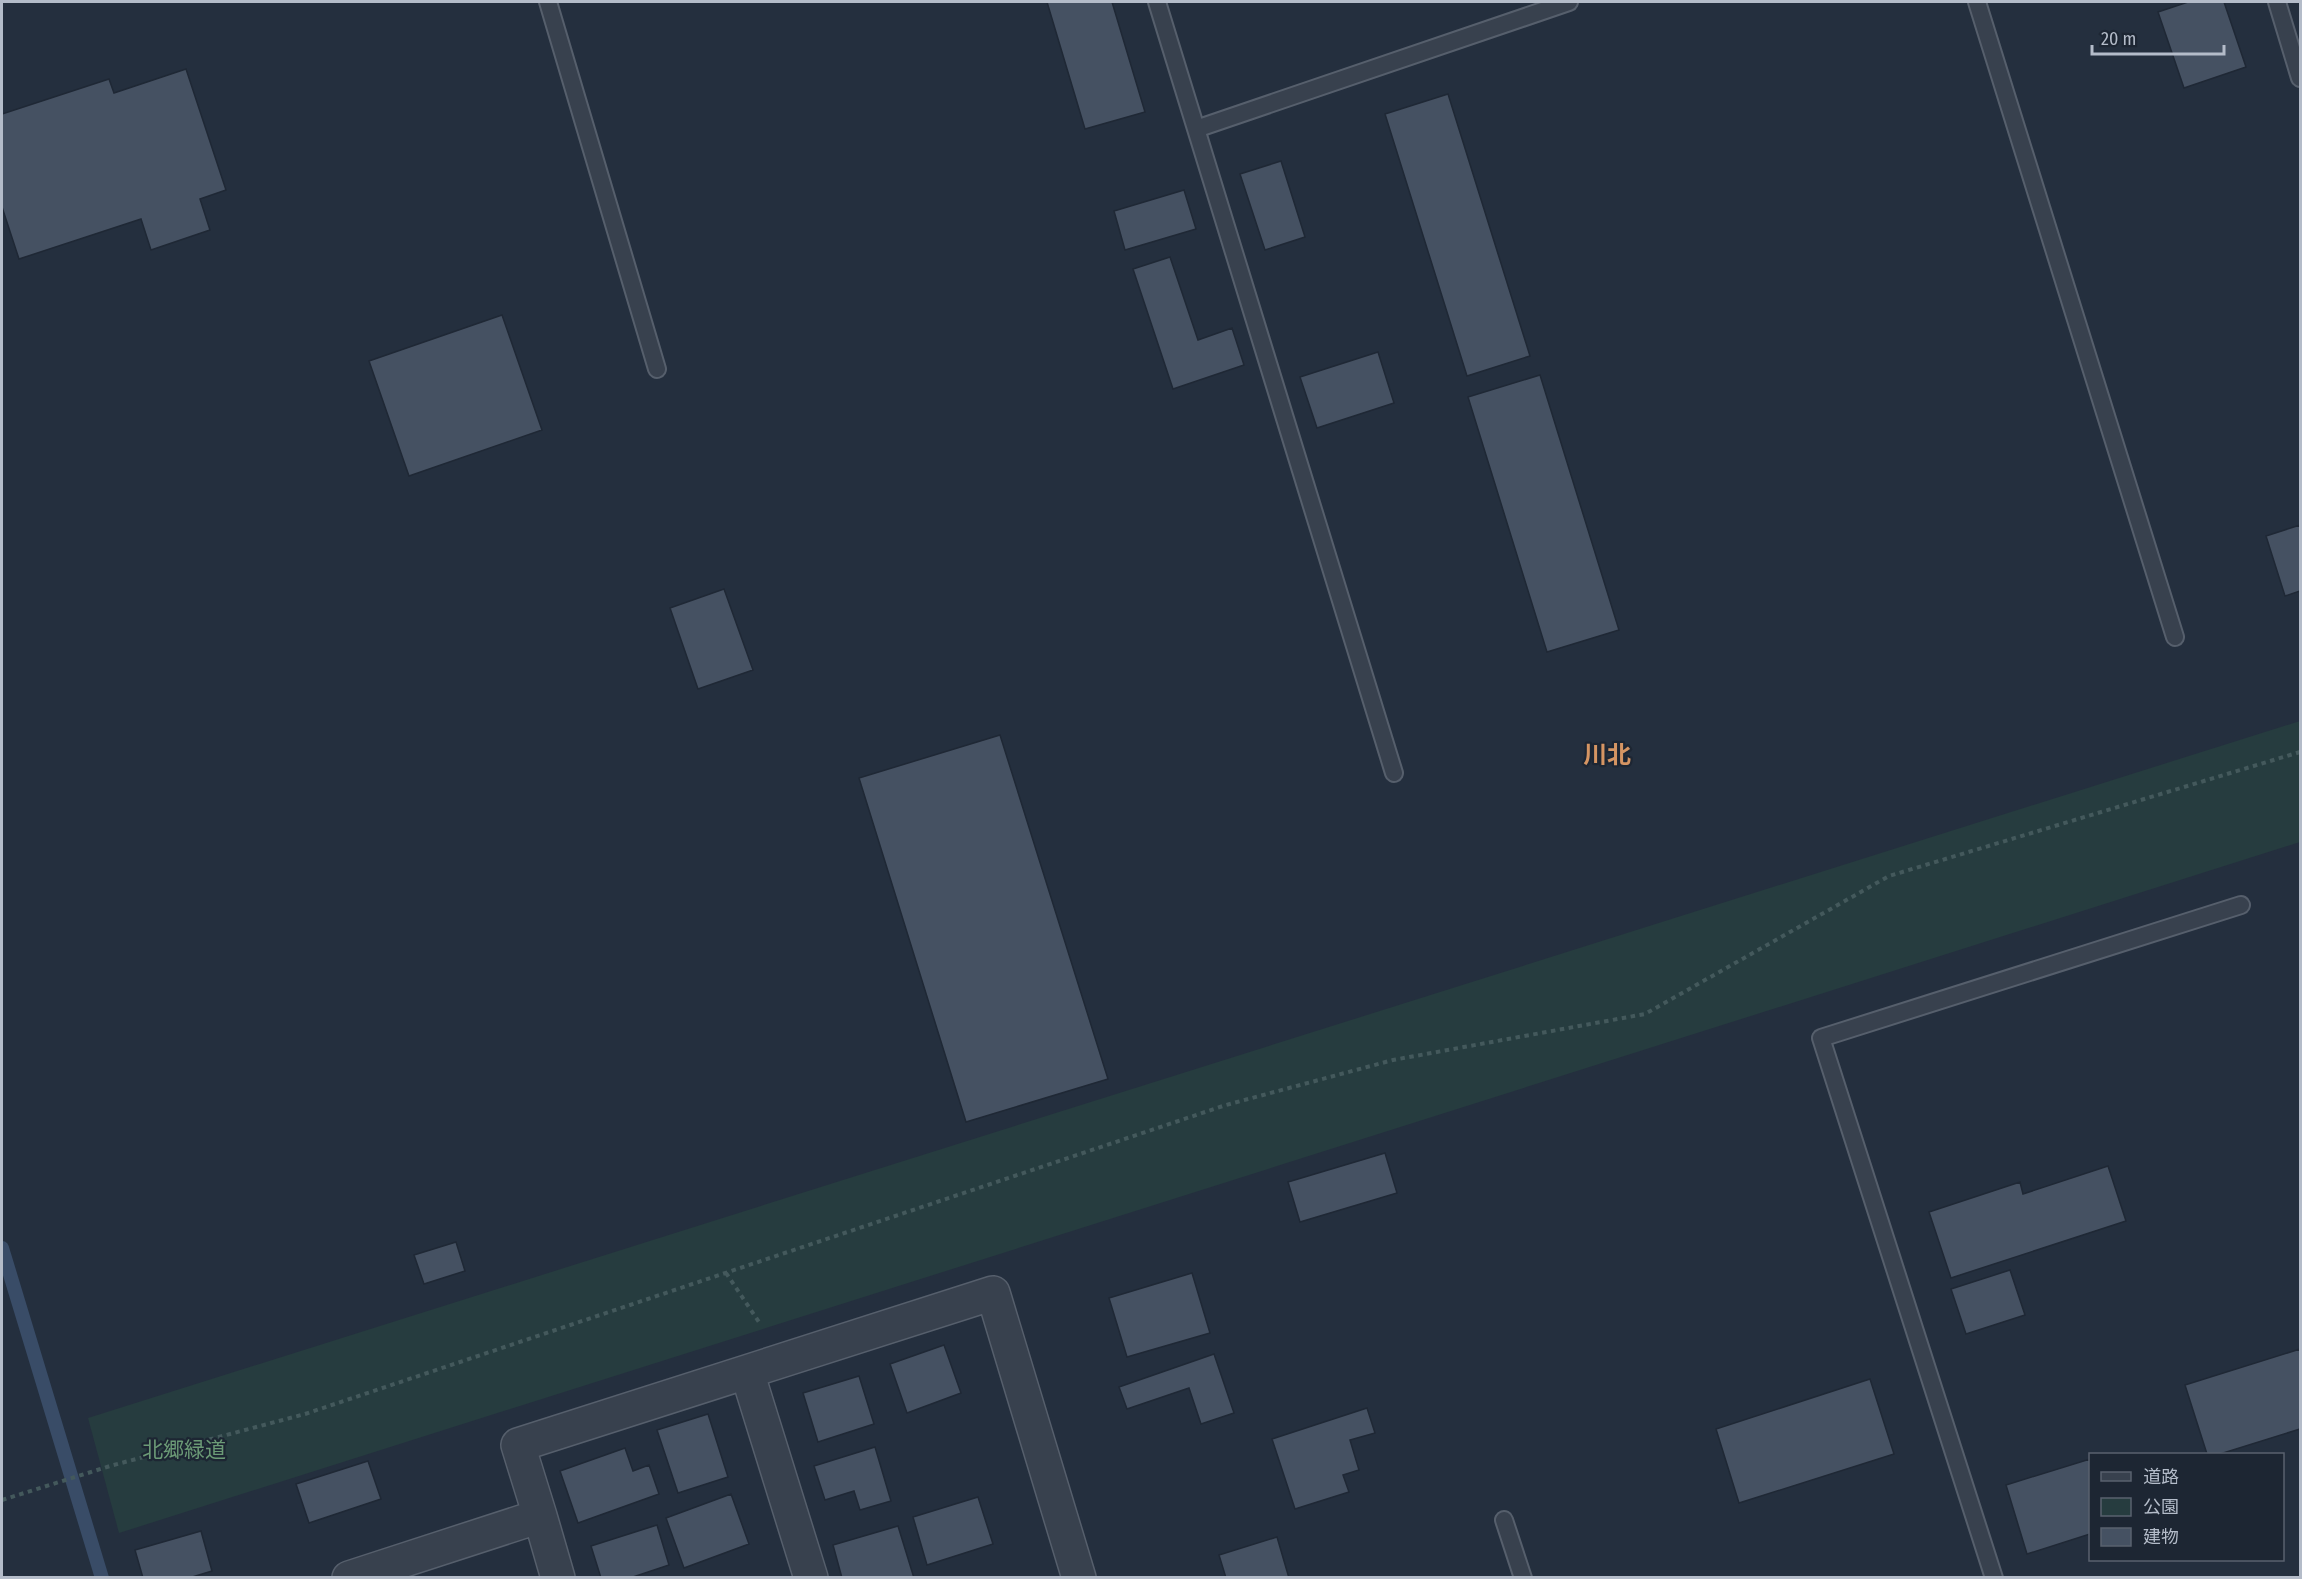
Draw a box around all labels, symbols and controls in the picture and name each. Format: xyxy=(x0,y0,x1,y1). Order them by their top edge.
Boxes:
scale bar xyxy=(2092,18,2224,56)
text: 20 m xyxy=(2101,28,2136,50)
district label: 川北 xyxy=(1583,741,1631,769)
park label: 北郷緑道 xyxy=(142,1437,226,1463)
legend xyxy=(2089,1453,2284,1561)
text: 道路 xyxy=(2143,1466,2179,1488)
text: 公園 xyxy=(2143,1496,2179,1518)
text: 建物 xyxy=(2143,1526,2179,1548)

